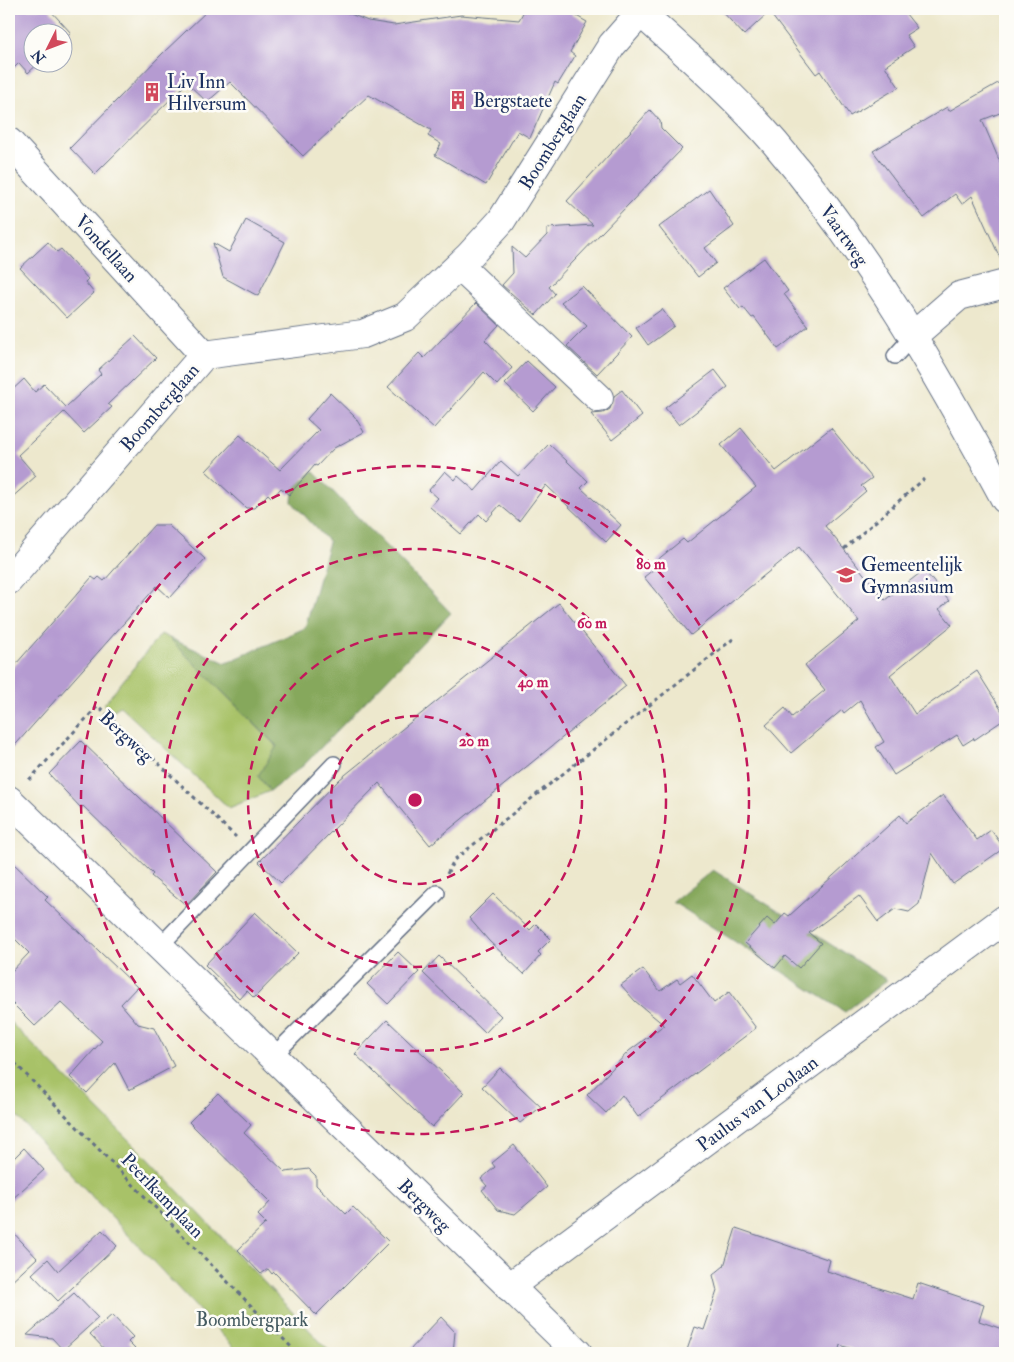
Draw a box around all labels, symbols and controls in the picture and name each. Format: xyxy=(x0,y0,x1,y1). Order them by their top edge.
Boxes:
north arrow xyxy=(22,22,72,72)
text: N xyxy=(28,46,50,67)
place label: Liv Inn Hilversum xyxy=(167,70,247,116)
building icon: Liv Inn Hilversum xyxy=(141,81,163,103)
building icon: Bergstaete xyxy=(447,89,469,111)
place label: Bergstaete xyxy=(473,89,552,113)
street label: Boomberglaan xyxy=(514,89,592,194)
street label: Vaartweg xyxy=(814,200,874,271)
street label: Vondellaan xyxy=(70,210,143,288)
street label: Boomberglaan xyxy=(115,358,205,457)
place label: Gemeentelijk Gymnasium xyxy=(861,553,963,599)
text: 80 m xyxy=(636,555,666,574)
school or university icon: Gemeentelijk Gymnasium xyxy=(835,564,857,586)
text: 60 m xyxy=(577,614,607,633)
text: 40 m xyxy=(517,673,549,692)
street label: Bergweg xyxy=(94,706,159,768)
text: 20 m xyxy=(459,732,489,751)
centre of rings xyxy=(406,791,424,809)
street label: Paulus van Loolaan xyxy=(692,1050,823,1157)
street label: Peerlkamplaan xyxy=(115,1148,209,1244)
street label: Bergweg xyxy=(393,1174,456,1238)
park label: Boombergpark xyxy=(196,1308,308,1333)

